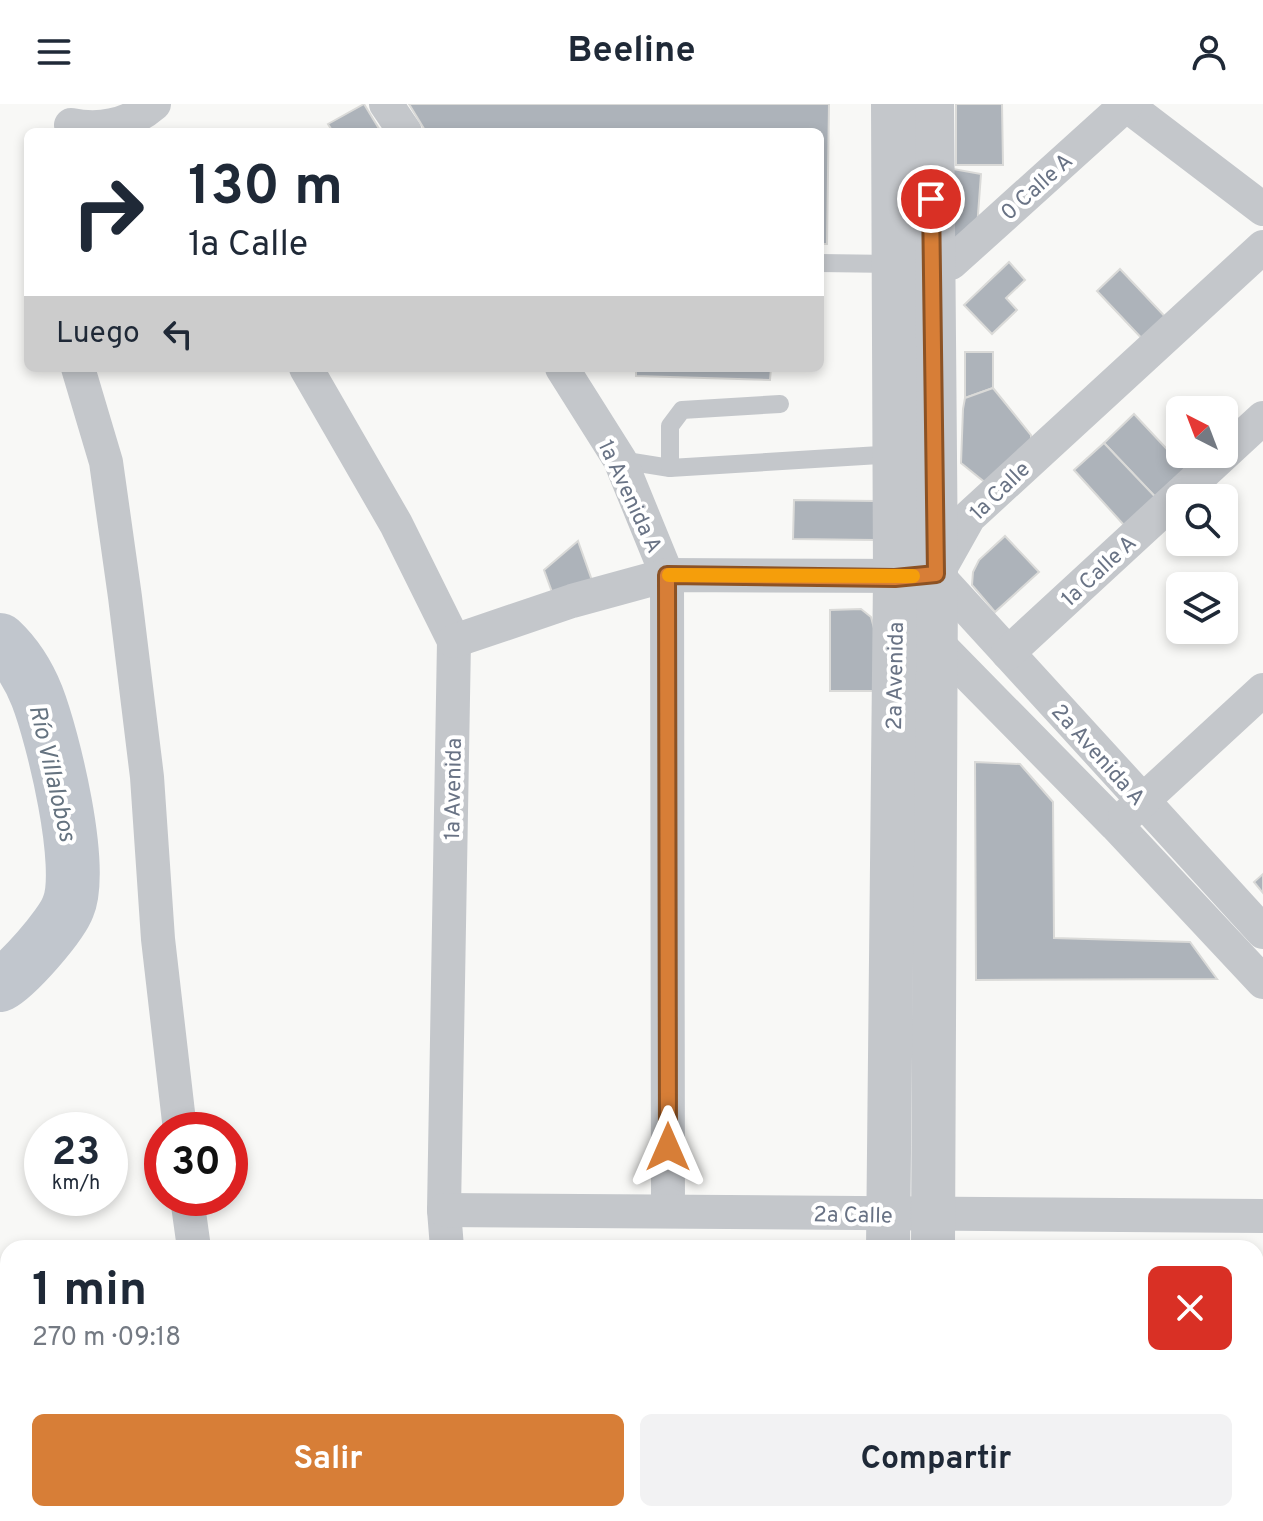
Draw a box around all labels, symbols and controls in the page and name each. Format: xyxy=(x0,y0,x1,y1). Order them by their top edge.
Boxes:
text: Beeline xyxy=(567,29,696,75)
icon: menu xyxy=(32,30,76,74)
icon: person xyxy=(1187,30,1231,74)
street label: 0 Calle A xyxy=(996,148,1079,227)
text: 130 m xyxy=(188,154,343,224)
icon: right xyxy=(56,160,160,264)
pin xyxy=(897,165,965,233)
icon: arrive xyxy=(909,177,953,221)
text: 1a Calle xyxy=(188,223,308,269)
icon: left xyxy=(156,312,200,356)
text: Luego xyxy=(56,316,140,353)
north arrow xyxy=(1166,396,1238,468)
map controls xyxy=(1166,396,1238,644)
street label: 1a Avenida A xyxy=(591,436,667,558)
street label: 1a Calle xyxy=(965,457,1037,527)
button: search xyxy=(1166,484,1238,556)
street label: 1a Calle A xyxy=(1057,530,1143,613)
button: layers xyxy=(1166,572,1238,644)
street label: 2a Avenida xyxy=(882,622,911,730)
street label: 2a Avenida A xyxy=(1044,699,1150,812)
water label: Río Villalobos xyxy=(21,702,82,846)
street label: 1a Avenida xyxy=(440,738,469,840)
position arrow xyxy=(626,1105,710,1189)
speed limit sign: 30 xyxy=(144,1112,248,1216)
text: 23 xyxy=(52,1129,100,1179)
text: km/h xyxy=(52,1171,100,1197)
street label: 2a Calle xyxy=(813,1202,893,1231)
text: 1 min xyxy=(32,1262,147,1322)
button: close xyxy=(1148,1266,1232,1350)
text: 270 m · 09:18 xyxy=(32,1322,181,1355)
button: Salir xyxy=(32,1414,624,1506)
button: Compartir xyxy=(640,1414,1232,1506)

